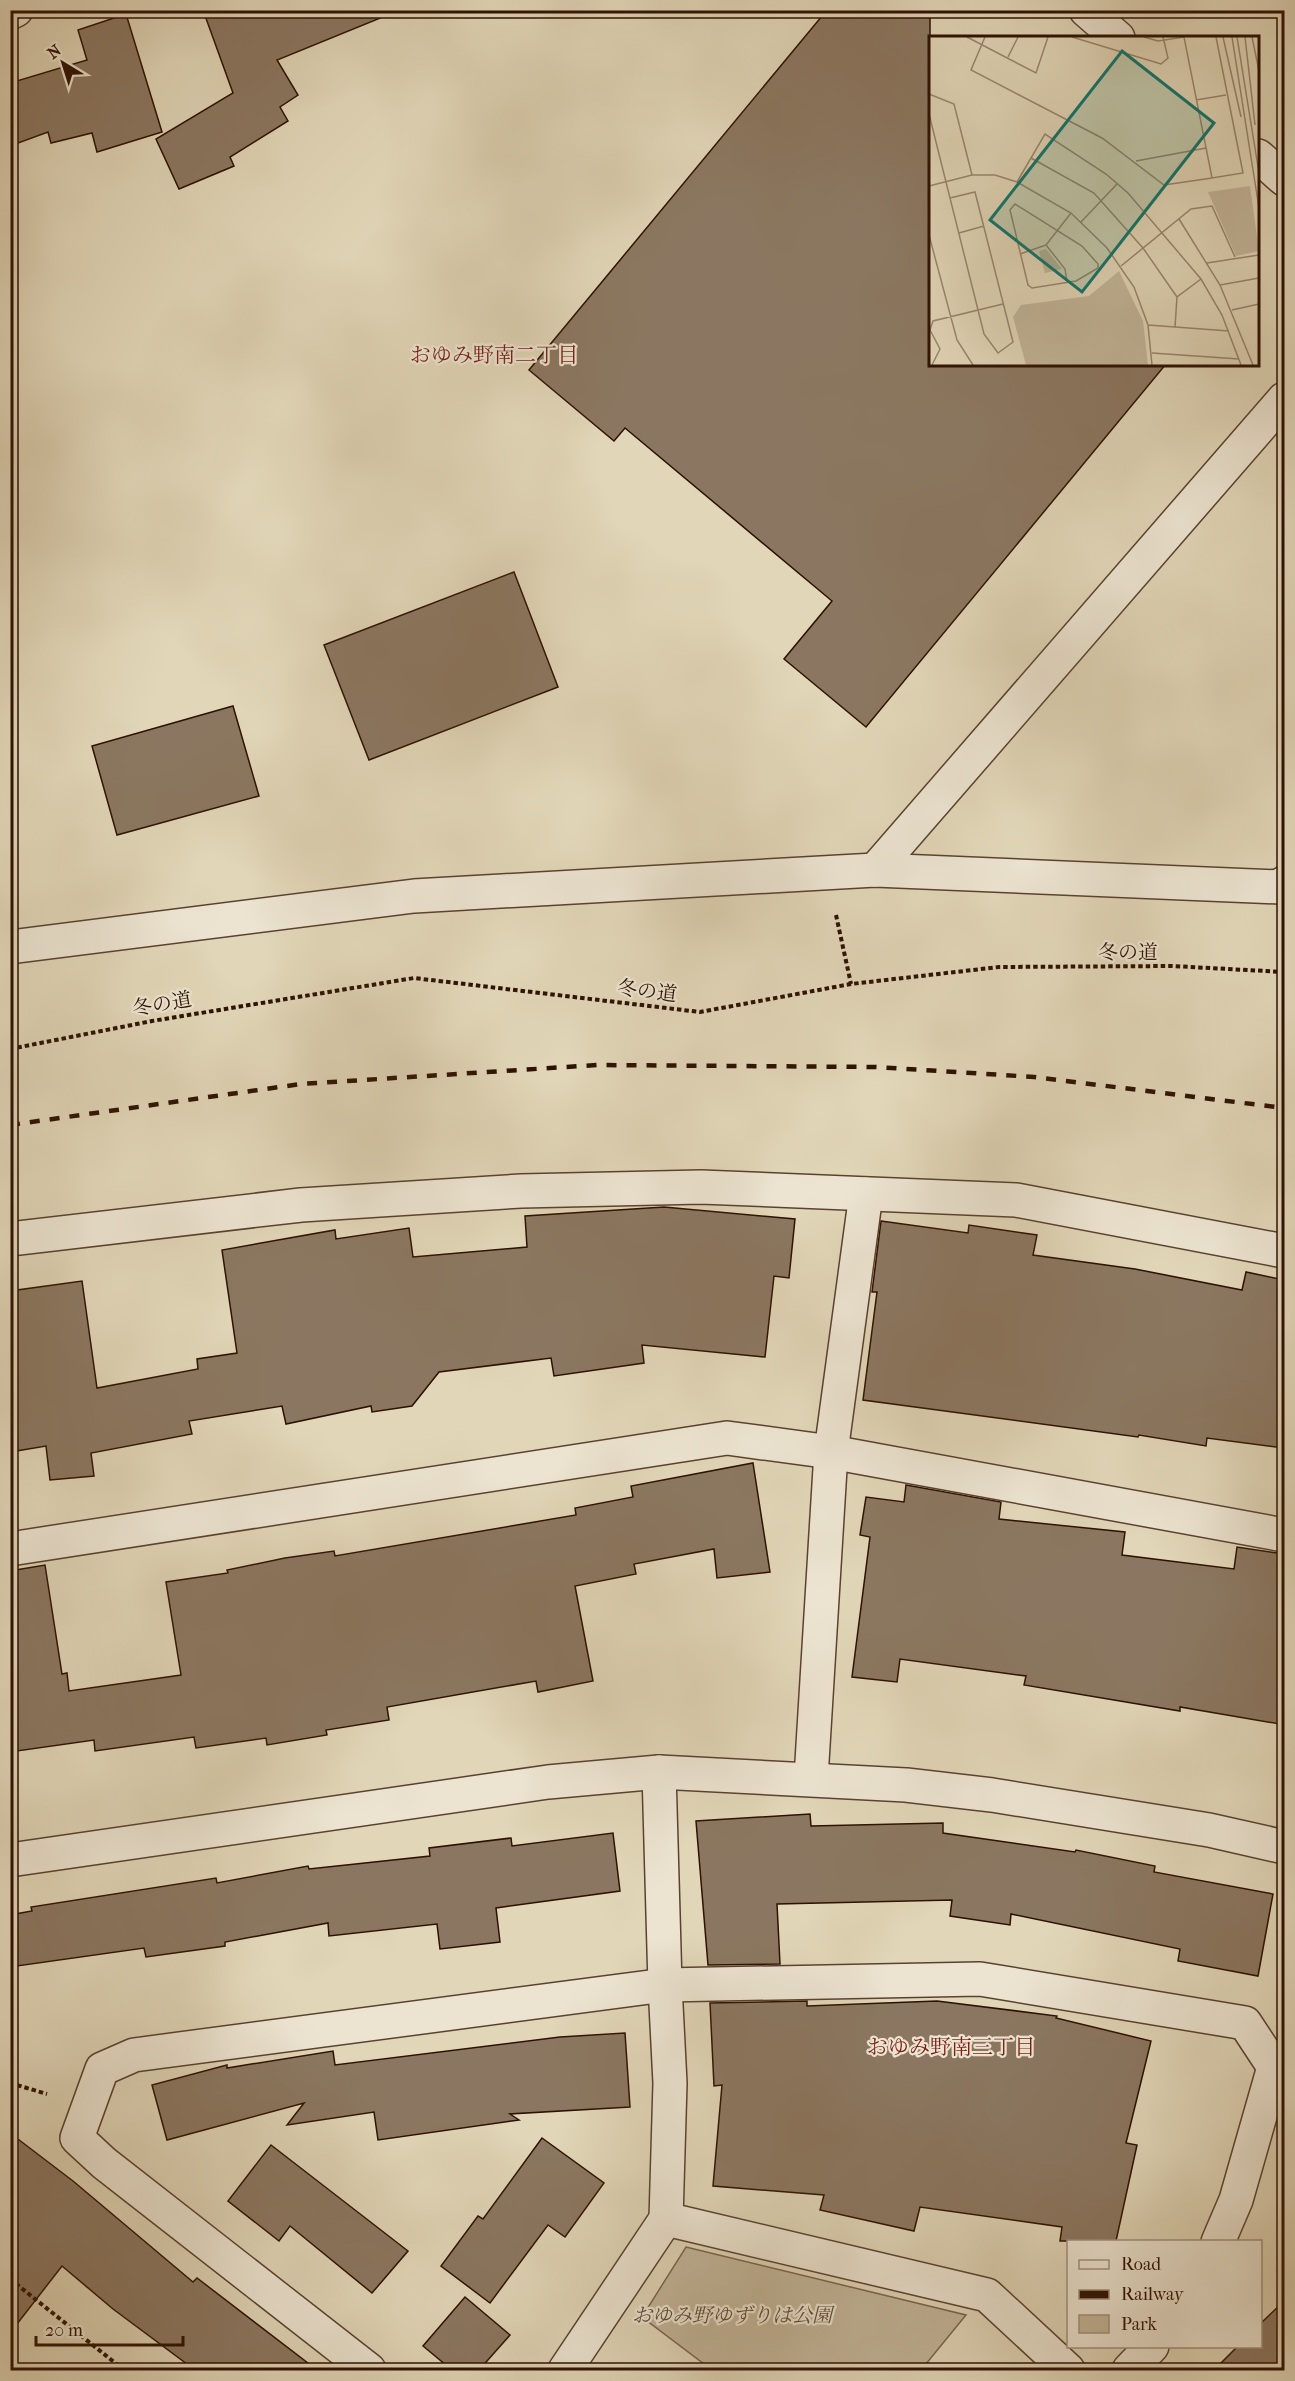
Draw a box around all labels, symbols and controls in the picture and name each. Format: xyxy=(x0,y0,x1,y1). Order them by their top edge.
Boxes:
north arrow xyxy=(33,33,93,93)
inset map xyxy=(929,36,1259,366)
text: N xyxy=(43,40,65,63)
district label: おゆみ野南二丁目 xyxy=(410,343,578,367)
street label: 冬の道 xyxy=(1098,941,1158,964)
street label: 冬の道 xyxy=(616,976,678,1006)
street label: 冬の道 xyxy=(130,987,194,1021)
district label: おゆみ野南三丁目 xyxy=(867,2035,1035,2059)
legend xyxy=(1067,2240,1262,2348)
text: Road xyxy=(1121,2254,1161,2275)
text: Railway xyxy=(1121,2284,1185,2305)
park label: おゆみ野ゆずりは公園 xyxy=(632,2304,835,2327)
scale bar xyxy=(36,2309,183,2347)
text: Park xyxy=(1121,2314,1158,2335)
text: 20 m xyxy=(45,2320,83,2341)

